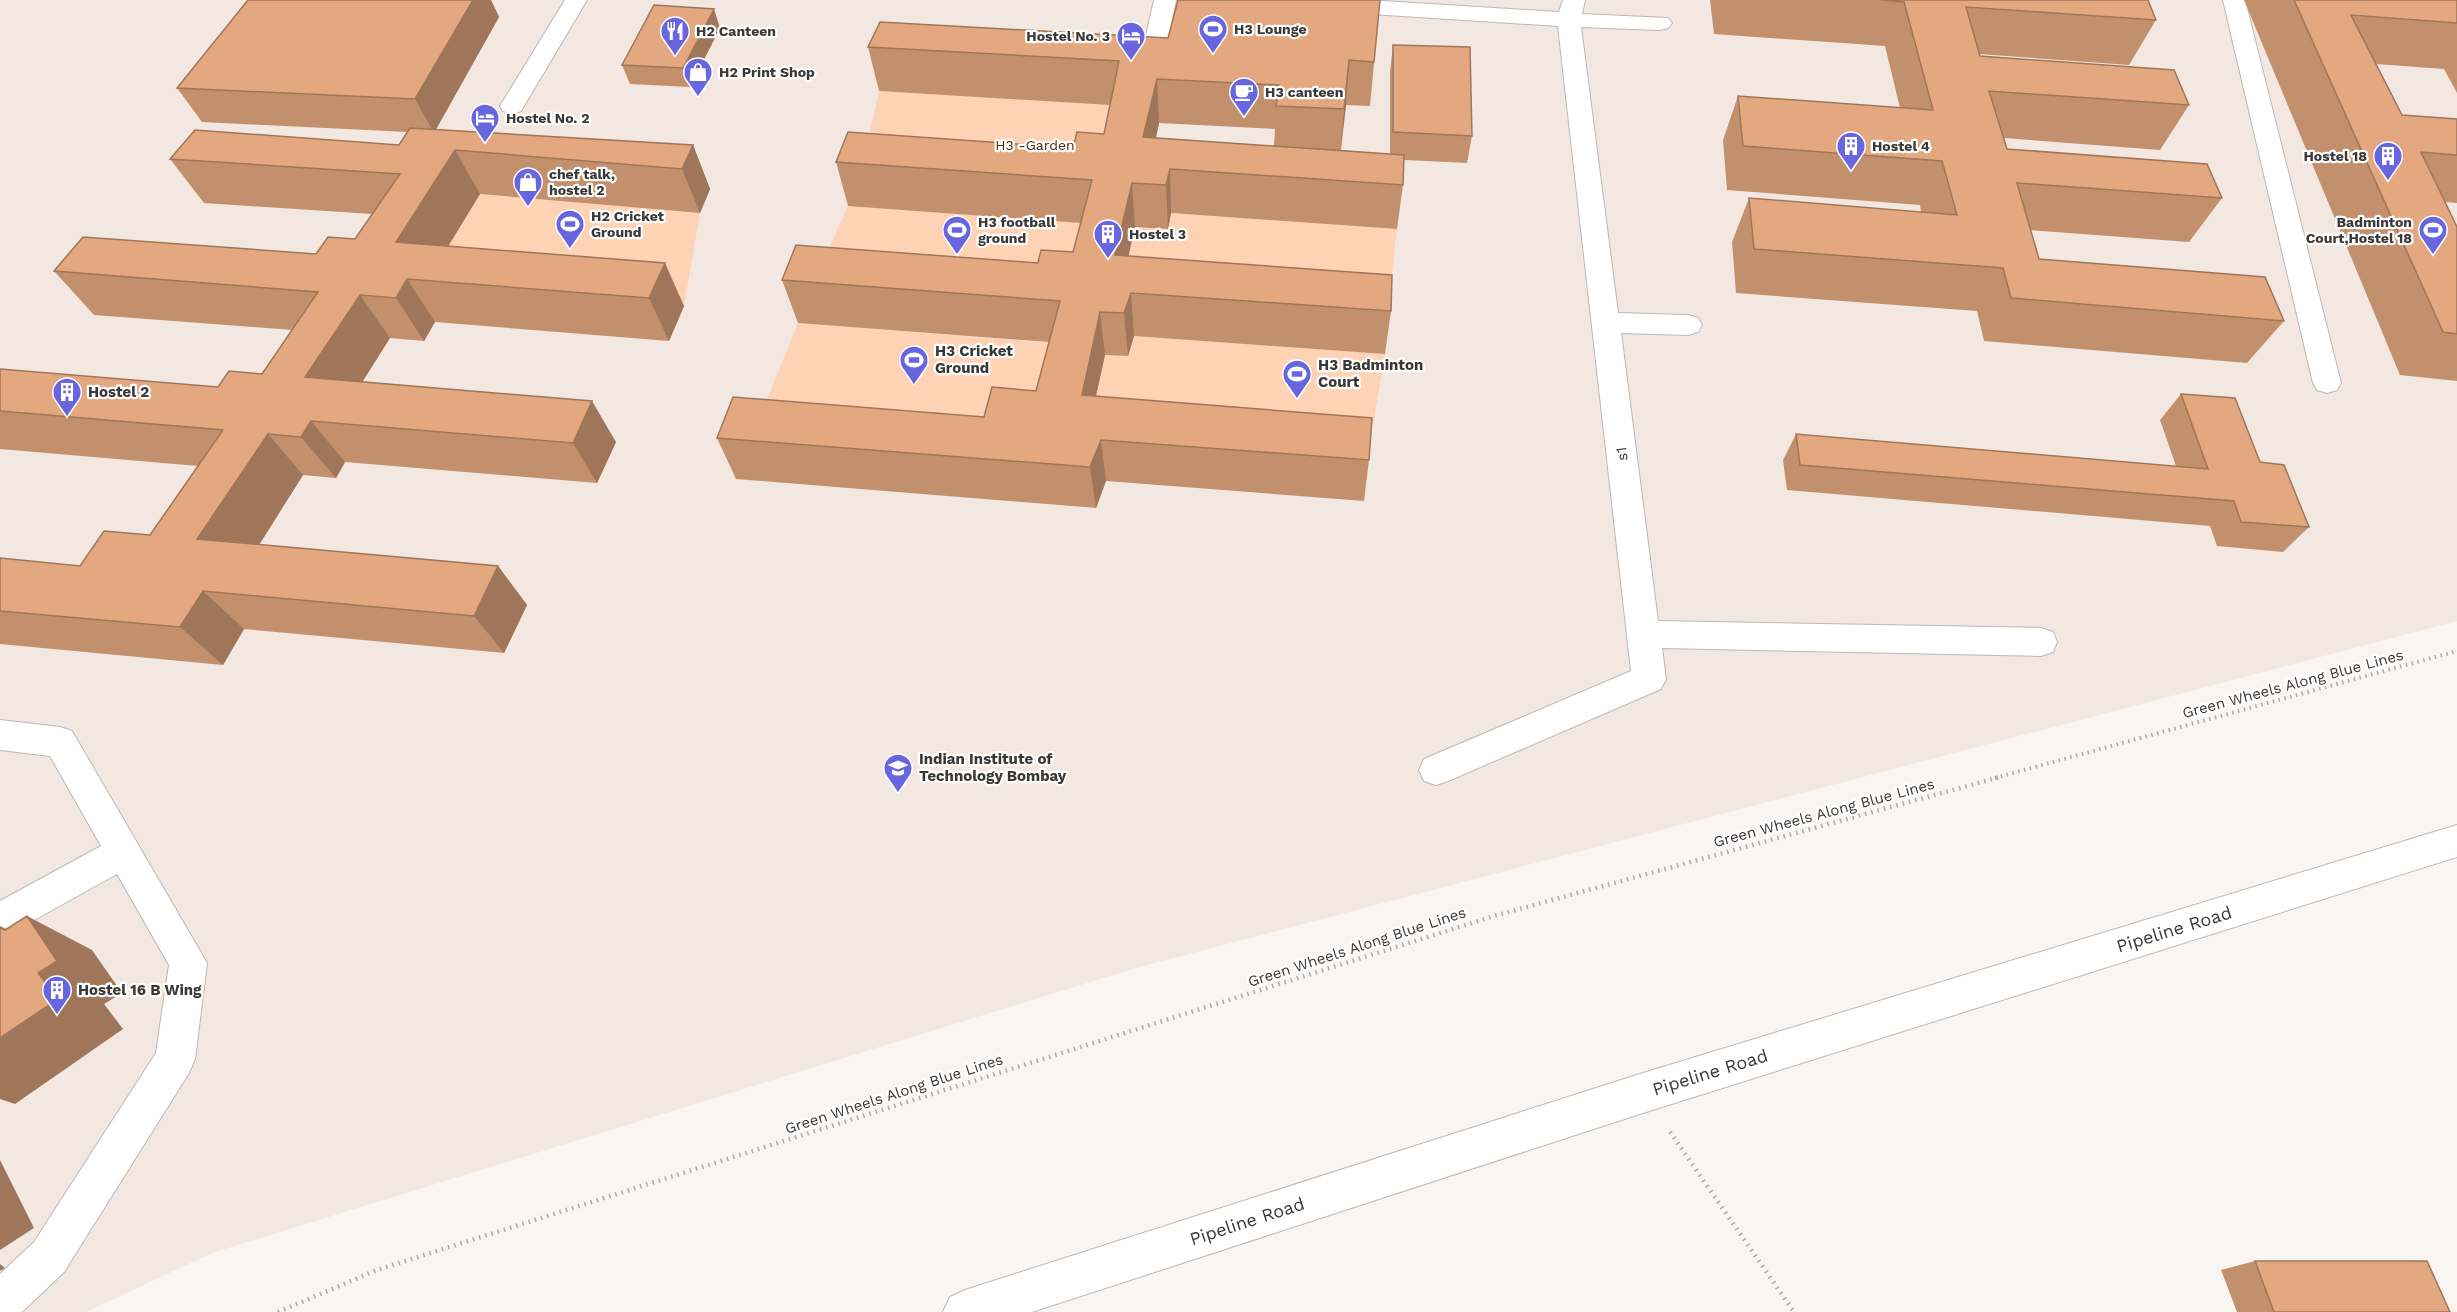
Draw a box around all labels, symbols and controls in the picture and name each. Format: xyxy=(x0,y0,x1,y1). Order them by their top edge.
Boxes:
sports icon: H3 Lounge xyxy=(1197,13,1229,55)
restaurant icon: H2 Canteen xyxy=(659,15,691,57)
hotel icon: Hostel No. 3 xyxy=(1115,20,1147,62)
place label: H3 Lounge xyxy=(1234,21,1307,37)
place label: H2 Canteen xyxy=(696,23,776,39)
place label: Hostel No. 3 xyxy=(1026,28,1110,44)
shop icon: H2 Print Shop xyxy=(682,56,714,98)
place label: H2 Print Shop xyxy=(719,64,815,80)
cafe icon: H3 canteen xyxy=(1228,76,1260,118)
place label: H3 canteen xyxy=(1265,84,1343,100)
hotel icon: Hostel No. 2 xyxy=(469,102,501,144)
place label: Hostel No. 2 xyxy=(506,110,590,126)
building icon: Hostel 4 xyxy=(1835,130,1867,172)
park label: H3 -Garden xyxy=(995,137,1075,153)
place label: Hostel 4 xyxy=(1872,138,1930,154)
building icon: Hostel 18 xyxy=(2372,140,2404,182)
place label: Hostel 18 xyxy=(2303,148,2367,164)
shop icon: chef talk, hostel 2 xyxy=(512,166,544,208)
place label: chef talk, hostel 2 xyxy=(549,166,615,198)
sports icon: H2 Cricket Ground xyxy=(554,208,586,250)
place label: H2 Cricket Ground xyxy=(591,208,664,240)
sports icon: H3 football ground xyxy=(941,214,973,256)
place label: H3 football ground xyxy=(978,214,1056,246)
place label: Badminton Court,Hostel 18 xyxy=(2306,214,2412,246)
sports icon: Badminton Court,Hostel 18 xyxy=(2417,214,2449,256)
building icon: Hostel 3 xyxy=(1092,218,1124,260)
place label: Hostel 3 xyxy=(1129,226,1186,242)
place label: H3 Cricket Ground xyxy=(935,342,1013,377)
sports icon: H3 Cricket Ground xyxy=(898,344,930,386)
place label: H3 Badminton Court xyxy=(1318,356,1423,391)
sports icon: H3 Badminton Court xyxy=(1281,358,1313,400)
building icon: Hostel 2 xyxy=(51,376,83,418)
place label: Hostel 2 xyxy=(88,383,149,401)
street label: s1 xyxy=(1612,446,1632,462)
street label: Green Wheels Along Blue Lines xyxy=(2180,646,2406,722)
place label: Indian Institute of Technology Bombay xyxy=(919,750,1067,785)
school or university icon: Indian Institute of Technology Bombay xyxy=(882,752,914,794)
street label: Green Wheels Along Blue Lines xyxy=(1711,775,1937,851)
street label: Pipeline Road xyxy=(2114,902,2234,956)
street label: Green Wheels Along Blue Lines xyxy=(1246,903,1468,991)
building icon: Hostel 16 B Wing xyxy=(41,974,73,1016)
place label: Hostel 16 B Wing xyxy=(78,981,202,999)
street label: Pipeline Road xyxy=(1650,1045,1770,1099)
street label: Green Wheels Along Blue Lines xyxy=(783,1050,1005,1138)
street label: Pipeline Road xyxy=(1187,1193,1307,1249)

